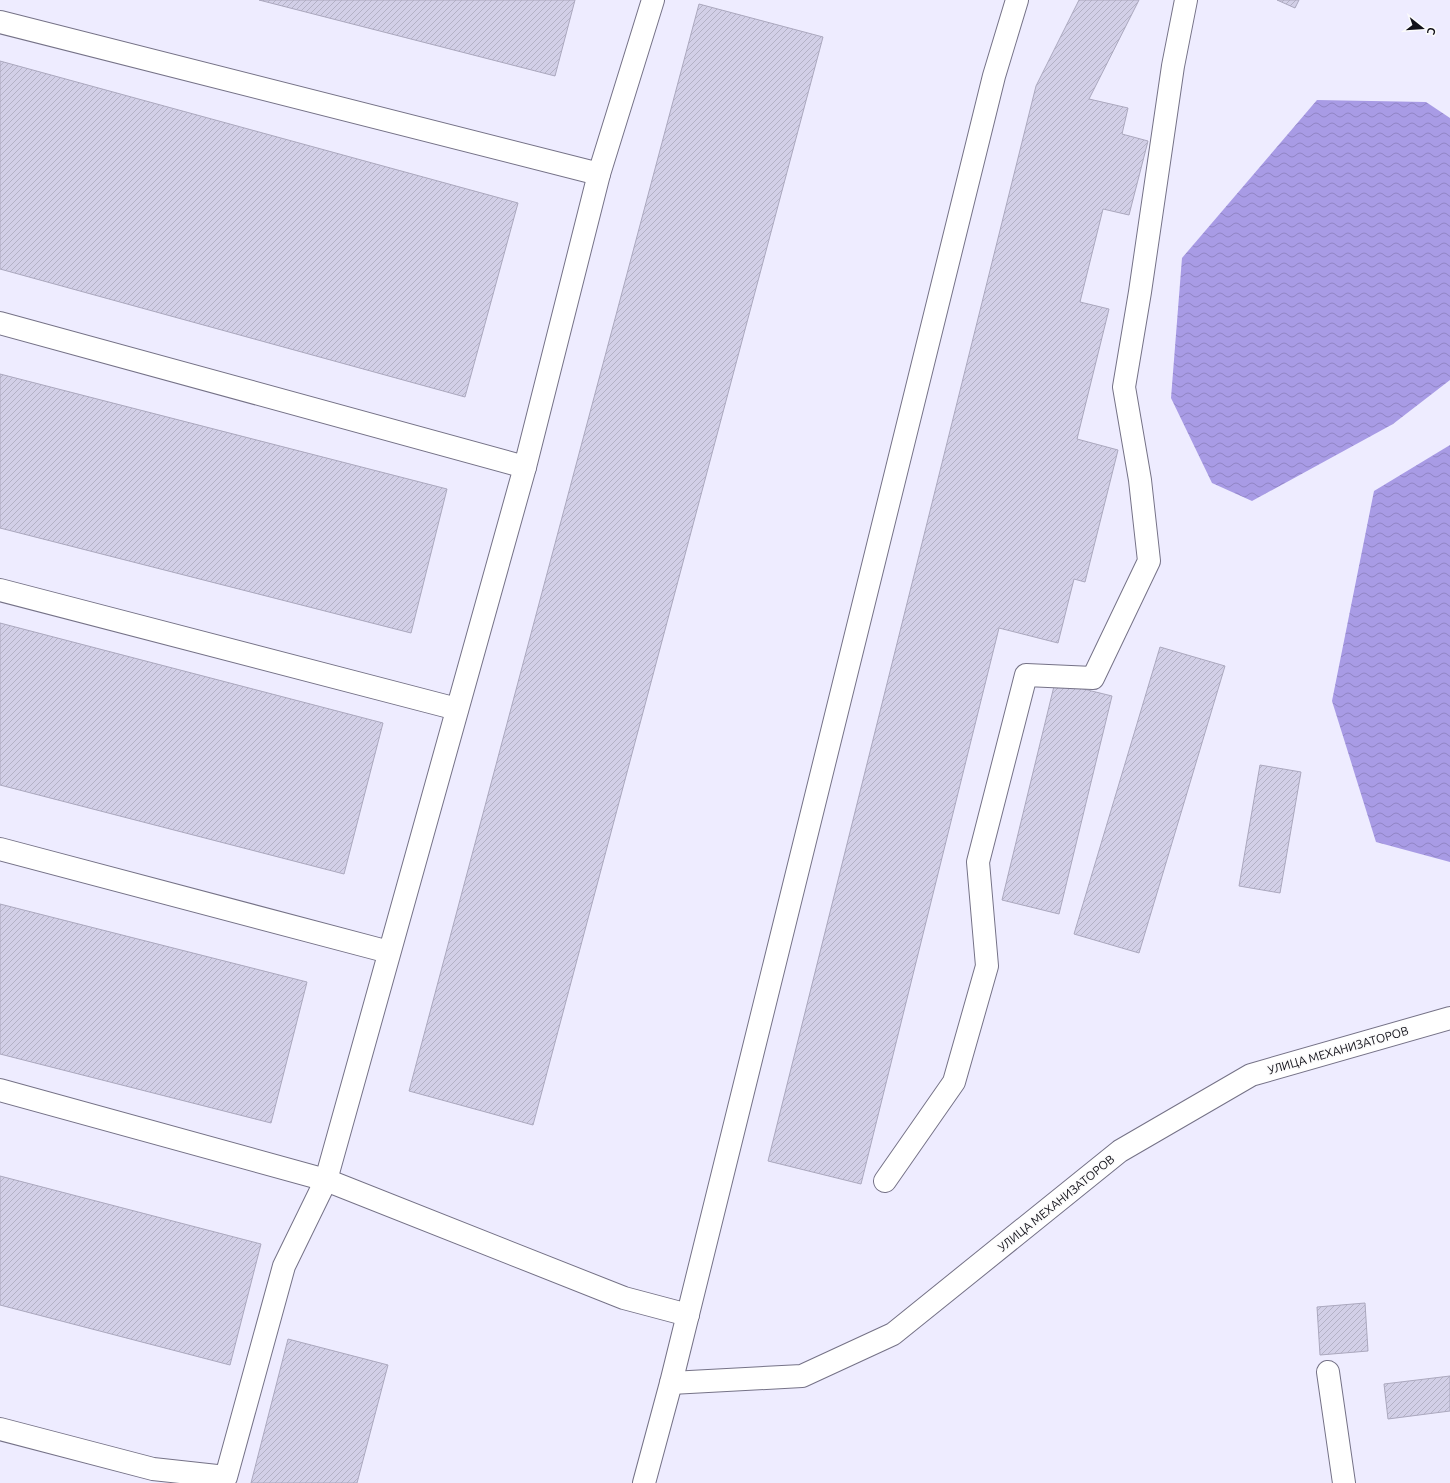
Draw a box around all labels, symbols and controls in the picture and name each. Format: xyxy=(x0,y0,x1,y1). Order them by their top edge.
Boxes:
north arrow xyxy=(1402,8,1442,48)
text: С xyxy=(1425,26,1438,36)
street label: УЛИЦА МЕХАНИЗАТОРОВ xyxy=(1266,1024,1410,1076)
street label: УЛИЦА МЕХАНИЗАТОРОВ xyxy=(995,1152,1117,1254)

